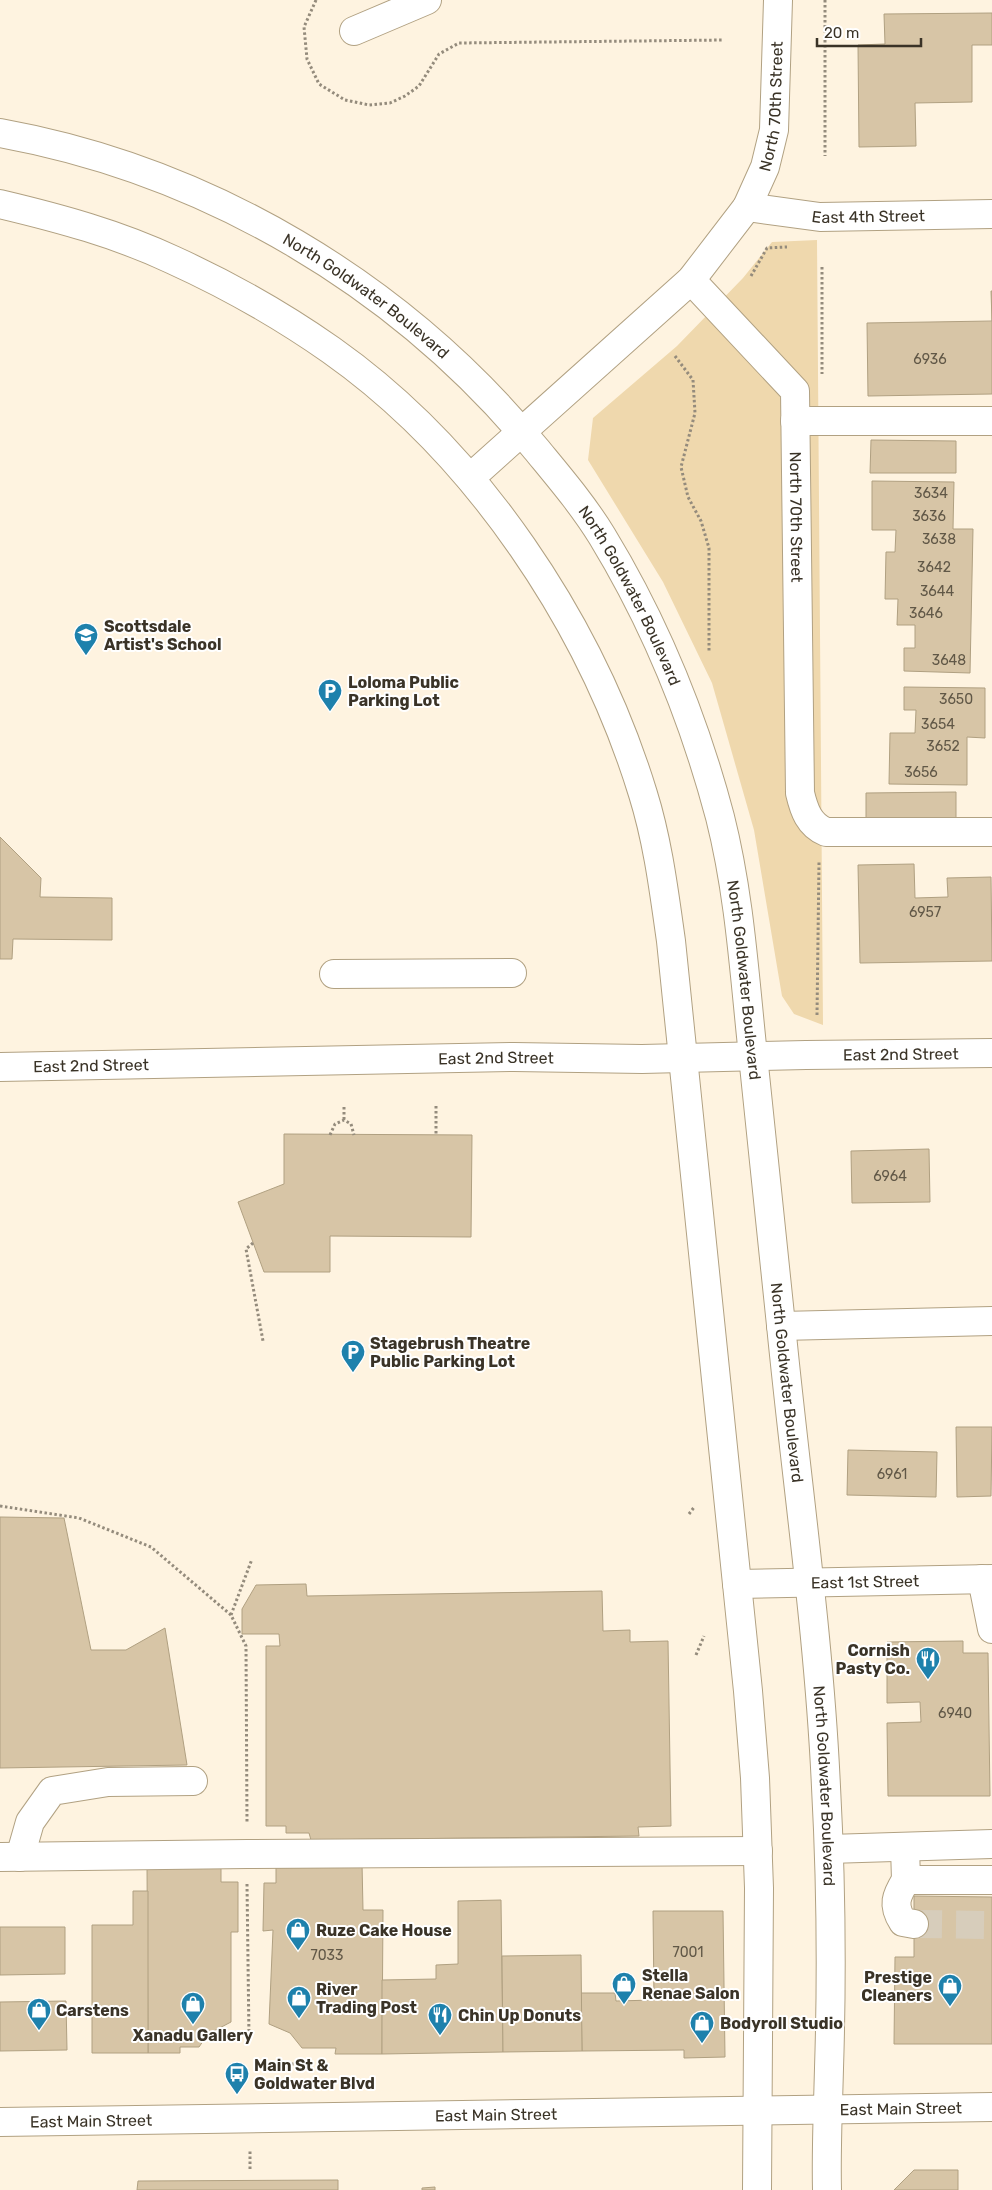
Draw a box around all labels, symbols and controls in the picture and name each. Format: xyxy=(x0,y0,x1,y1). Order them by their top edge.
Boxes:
scale bar xyxy=(817,15,921,47)
text: 20 m xyxy=(824,24,859,42)
street label: North 70th Street xyxy=(755,41,786,173)
street label: East 4th Street xyxy=(811,206,925,227)
street label: North Goldwater Boulevard xyxy=(280,229,453,362)
house number: 6936 xyxy=(913,351,947,368)
street label: North 70th Street xyxy=(786,451,807,582)
house number: 3634 xyxy=(914,485,948,502)
street label: North Goldwater Boulevard xyxy=(575,502,685,688)
house number: 3636 xyxy=(912,508,946,525)
house number: 3638 xyxy=(922,531,956,548)
house number: 3642 xyxy=(917,559,951,576)
house number: 3644 xyxy=(920,583,954,600)
house number: 3646 xyxy=(909,605,943,622)
place label: Scottsdale Artist's School xyxy=(104,617,221,654)
school or university icon: Scottsdale Artist's School xyxy=(73,622,99,656)
house number: 3648 xyxy=(932,652,966,669)
place label: Loloma Public Parking Lot xyxy=(348,673,459,710)
parking icon: Loloma Public Parking Lot xyxy=(317,678,343,712)
house number: 3650 xyxy=(939,691,973,708)
house number: 3654 xyxy=(921,716,955,733)
house number: 3652 xyxy=(926,738,960,755)
house number: 3656 xyxy=(904,764,938,781)
street label: North Goldwater Boulevard xyxy=(724,879,765,1081)
house number: 6957 xyxy=(909,904,941,921)
street label: East 2nd Street xyxy=(843,1044,959,1064)
street label: East 2nd Street xyxy=(438,1047,554,1068)
street label: East 2nd Street xyxy=(33,1055,149,1076)
house number: 6964 xyxy=(873,1168,907,1185)
street label: North Goldwater Boulevard xyxy=(767,1282,808,1484)
place label: Stagebrush Theatre Public Parking Lot xyxy=(370,1334,530,1371)
parking icon: Stagebrush Theatre Public Parking Lot xyxy=(340,1339,366,1373)
house number: 6961 xyxy=(877,1466,907,1483)
street label: East 1st Street xyxy=(811,1571,919,1592)
place label: Cornish Pasty Co. xyxy=(836,1641,910,1678)
restaurant icon: Cornish Pasty Co. xyxy=(915,1646,941,1680)
street label: North Goldwater Boulevard xyxy=(810,1685,839,1886)
house number: 6940 xyxy=(938,1705,972,1722)
shop icon: Ruze Cake House xyxy=(285,1917,311,1951)
place label: Ruze Cake House xyxy=(316,1921,452,1940)
house number: 7001 xyxy=(673,1944,703,1961)
house number: 7033 xyxy=(311,1947,343,1964)
place label: Stella Renae Salon xyxy=(642,1966,740,2003)
place label: Prestige Cleaners xyxy=(861,1968,932,2005)
shop icon: Stella Renae Salon xyxy=(611,1971,637,2005)
shop icon: Prestige Cleaners xyxy=(937,1973,963,2007)
place label: River Trading Post xyxy=(316,1980,418,2017)
shop icon: River Trading Post xyxy=(286,1985,312,2019)
shop icon: Xanadu Gallery xyxy=(180,1991,206,2025)
shop icon: Carstens xyxy=(26,1997,52,2031)
place label: Carstens xyxy=(56,2001,129,2020)
restaurant icon: Chin Up Donuts xyxy=(427,2002,453,2036)
place label: Chin Up Donuts xyxy=(458,2006,581,2025)
shop icon: Bodyroll Studio xyxy=(689,2010,715,2044)
place label: Bodyroll Studio xyxy=(720,2014,843,2033)
place label: Xanadu Gallery xyxy=(133,2026,254,2045)
place label: Main St & Goldwater Blvd xyxy=(254,2056,375,2093)
bus stop icon: Main St & Goldwater Blvd xyxy=(224,2061,250,2095)
street label: East Main Street xyxy=(840,2098,962,2119)
street label: East Main Street xyxy=(435,2104,557,2125)
street label: East Main Street xyxy=(30,2110,152,2131)

